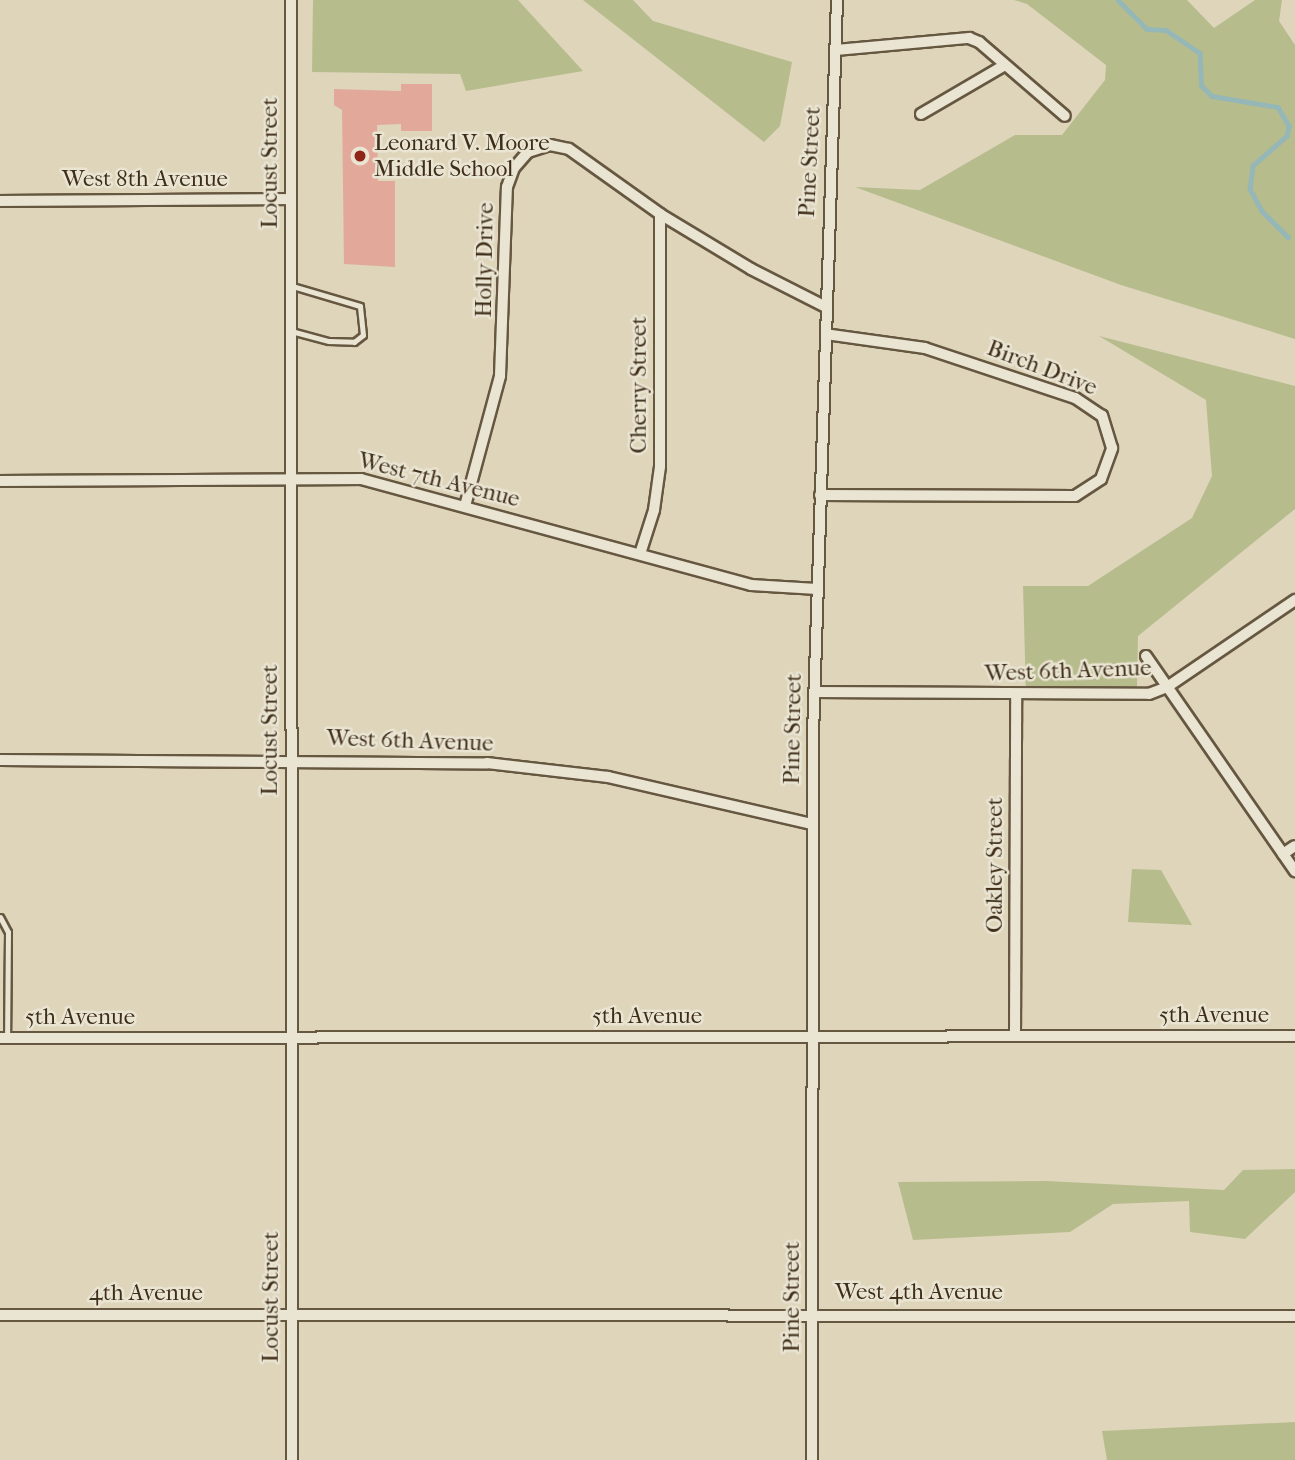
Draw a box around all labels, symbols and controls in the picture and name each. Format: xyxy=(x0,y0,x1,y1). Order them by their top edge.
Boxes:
street label: Locust Street xyxy=(256,97,284,229)
street label: Pine Street xyxy=(793,106,827,218)
place label: Leonard V. Moore Middle School xyxy=(374,129,550,183)
marker: Leonard V. Moore Middle School xyxy=(352,148,368,164)
street label: West 8th Avenue xyxy=(62,165,228,193)
street label: Holly Drive xyxy=(470,202,500,318)
street label: Cherry Street xyxy=(625,316,653,454)
street label: Birch Drive xyxy=(983,334,1101,402)
street label: West 7th Avenue xyxy=(355,447,523,513)
street label: West 6th Avenue xyxy=(984,654,1152,688)
street label: Locust Street xyxy=(256,664,284,796)
street label: Pine Street xyxy=(778,673,808,785)
street label: West 6th Avenue xyxy=(326,724,494,758)
street label: Oakley Street xyxy=(981,797,1009,933)
street label: 5th Avenue xyxy=(1159,1001,1269,1029)
street label: 5th Avenue xyxy=(592,1002,702,1030)
street label: 5th Avenue xyxy=(25,1003,135,1031)
street label: Locust Street xyxy=(257,1231,285,1363)
street label: Pine Street xyxy=(778,1242,806,1352)
street label: West 4th Avenue xyxy=(835,1278,1003,1306)
street label: 4th Avenue xyxy=(89,1279,203,1307)

